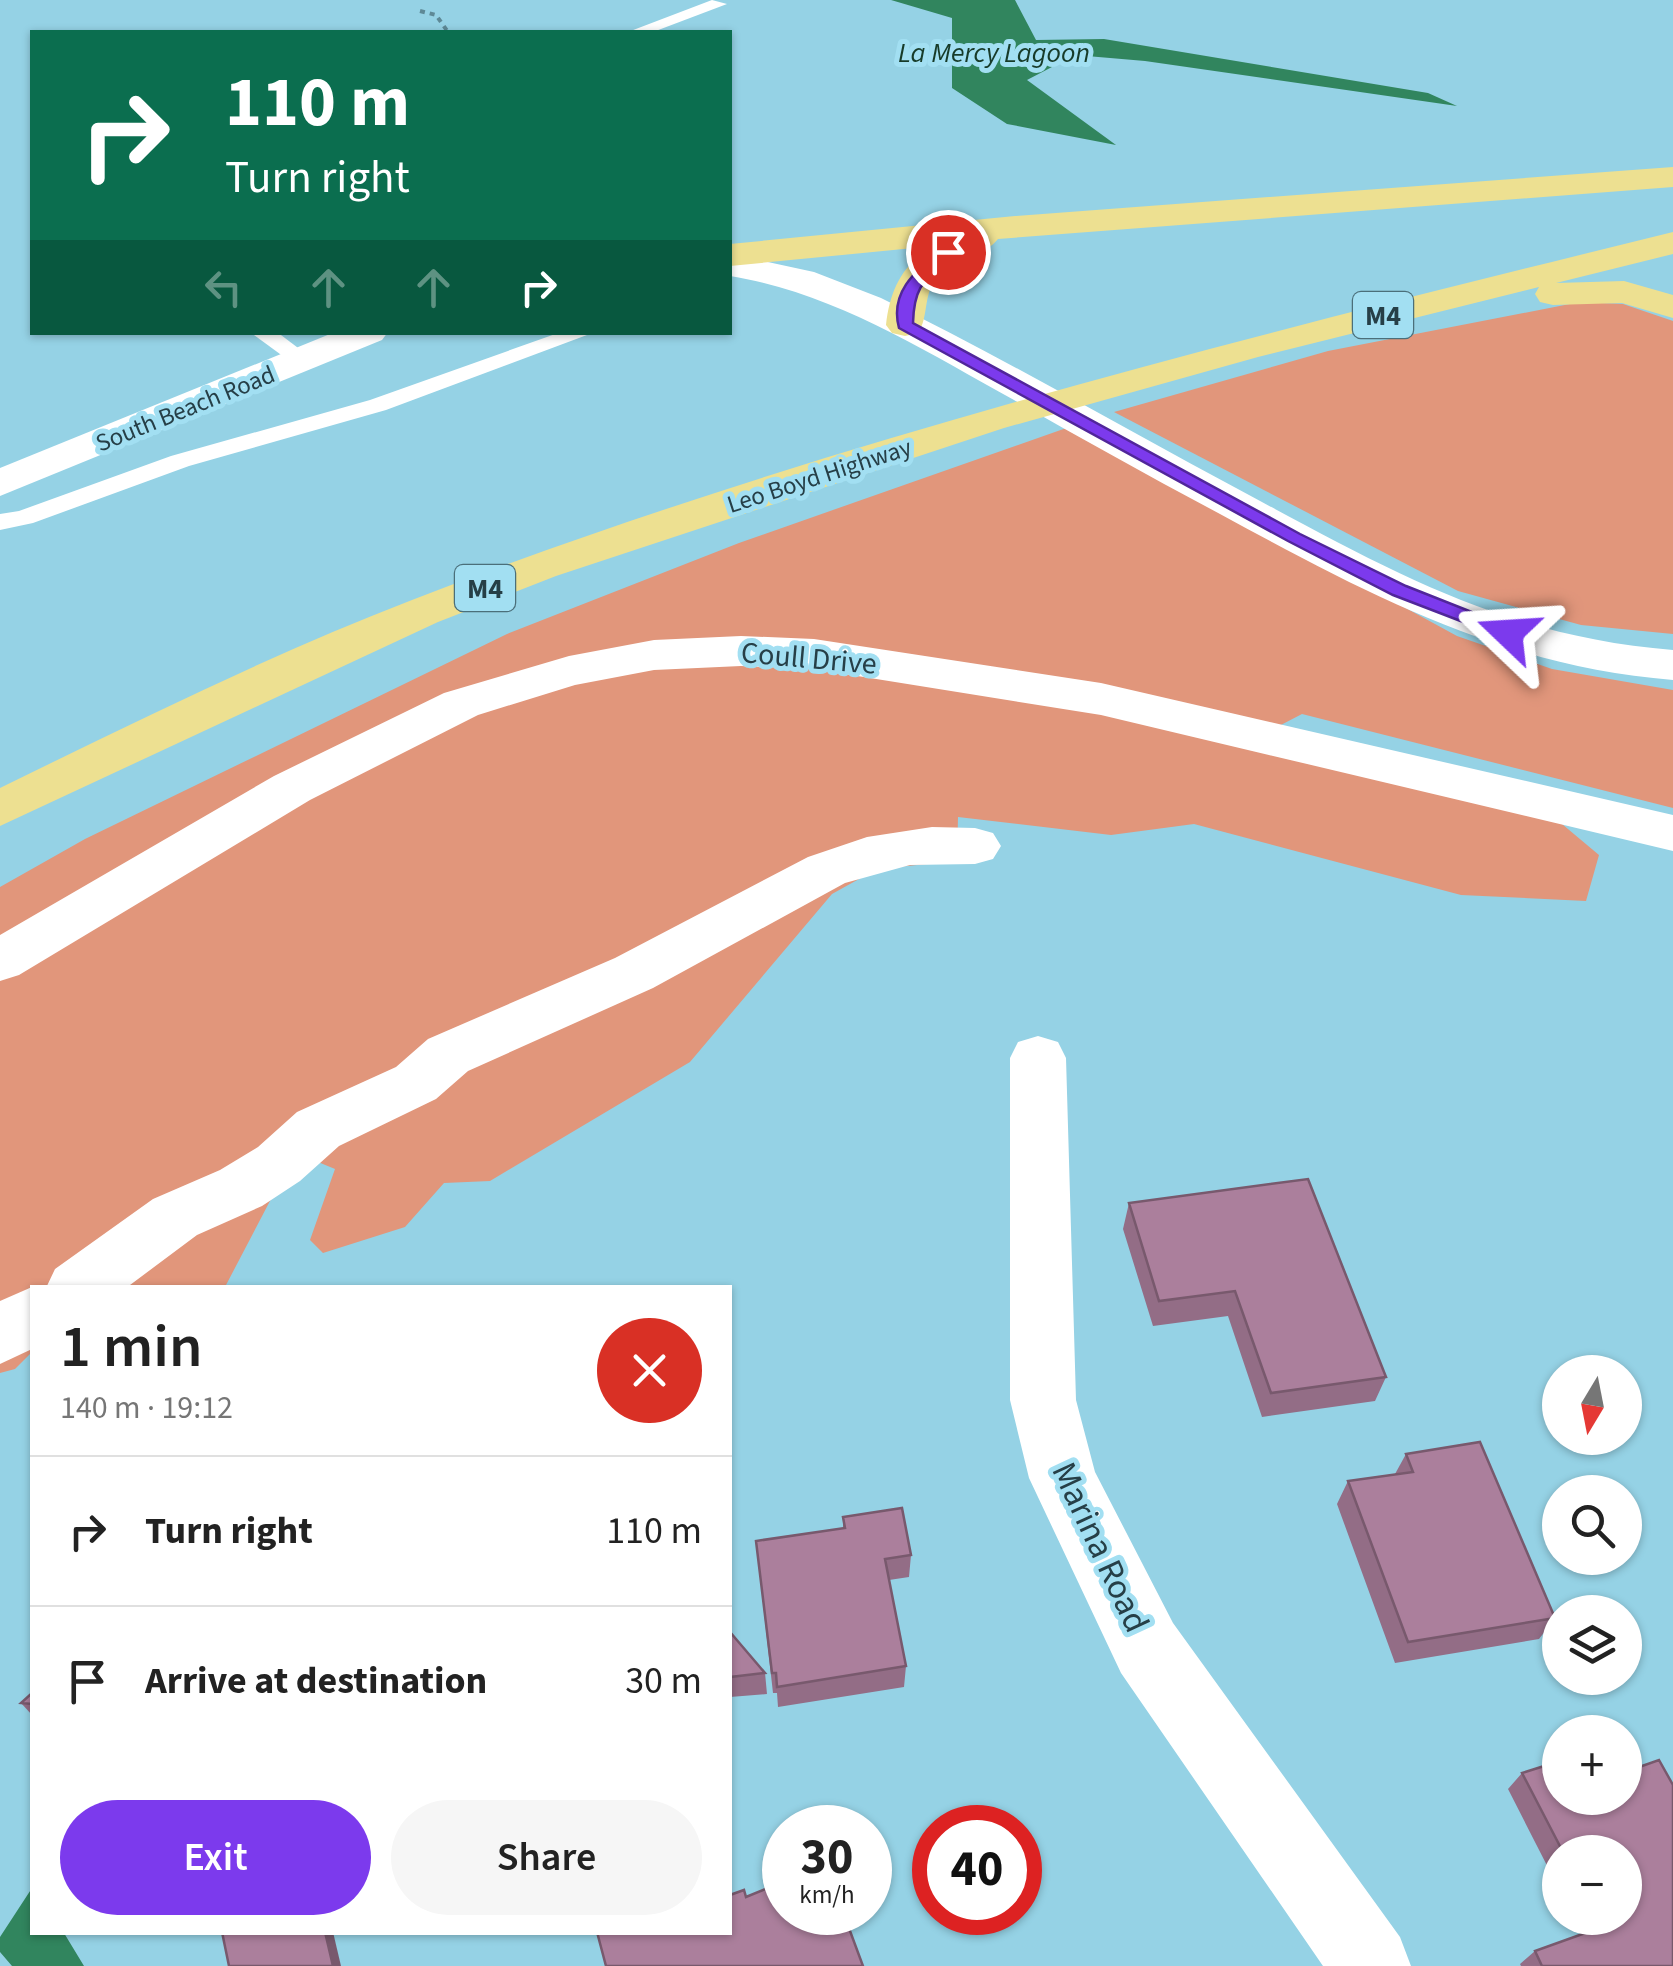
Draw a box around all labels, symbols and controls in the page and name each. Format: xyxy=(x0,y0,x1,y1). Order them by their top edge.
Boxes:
water label: La Mercy Lagoon xyxy=(898,33,1090,73)
text: 110 m xyxy=(225,53,410,153)
icon: right xyxy=(60,70,190,200)
text: Turn right xyxy=(225,146,410,210)
pin xyxy=(906,210,991,295)
icon: arrive xyxy=(921,225,976,280)
icon: left xyxy=(196,260,251,315)
icon: ahead xyxy=(301,260,356,315)
icon: ahead xyxy=(406,260,461,315)
icon: right xyxy=(511,260,566,315)
road number: M4 xyxy=(1353,292,1413,338)
street label: South Beach Road xyxy=(90,357,280,461)
street label: Leo Boyd Highway xyxy=(722,429,917,523)
road number: M4 xyxy=(455,565,515,611)
position arrow xyxy=(1456,581,1560,685)
street label: Coull Drive xyxy=(739,631,879,686)
text: 1 min xyxy=(60,1305,203,1390)
button: close xyxy=(597,1318,702,1423)
north arrow xyxy=(1542,1355,1642,1455)
map controls xyxy=(1542,1355,1642,1935)
text: 140 m · 19:12 xyxy=(60,1385,233,1431)
street label: Marina Road xyxy=(1039,1454,1161,1641)
button: search xyxy=(1542,1475,1642,1575)
icon: right xyxy=(60,1504,115,1559)
text: Turn right xyxy=(145,1504,313,1558)
text: 110 m xyxy=(606,1504,702,1558)
button: layers xyxy=(1542,1595,1642,1695)
icon: arrive xyxy=(60,1654,115,1709)
text: Arrive at destination xyxy=(145,1654,487,1708)
text: 30 m xyxy=(625,1654,702,1708)
button: + xyxy=(1542,1715,1642,1815)
button: Exit xyxy=(60,1800,371,1915)
button: Share xyxy=(391,1800,702,1915)
speed limit sign: 40 xyxy=(912,1805,1042,1935)
text: 30 xyxy=(801,1822,853,1893)
button: − xyxy=(1542,1835,1642,1935)
text: km/h xyxy=(799,1877,855,1913)

